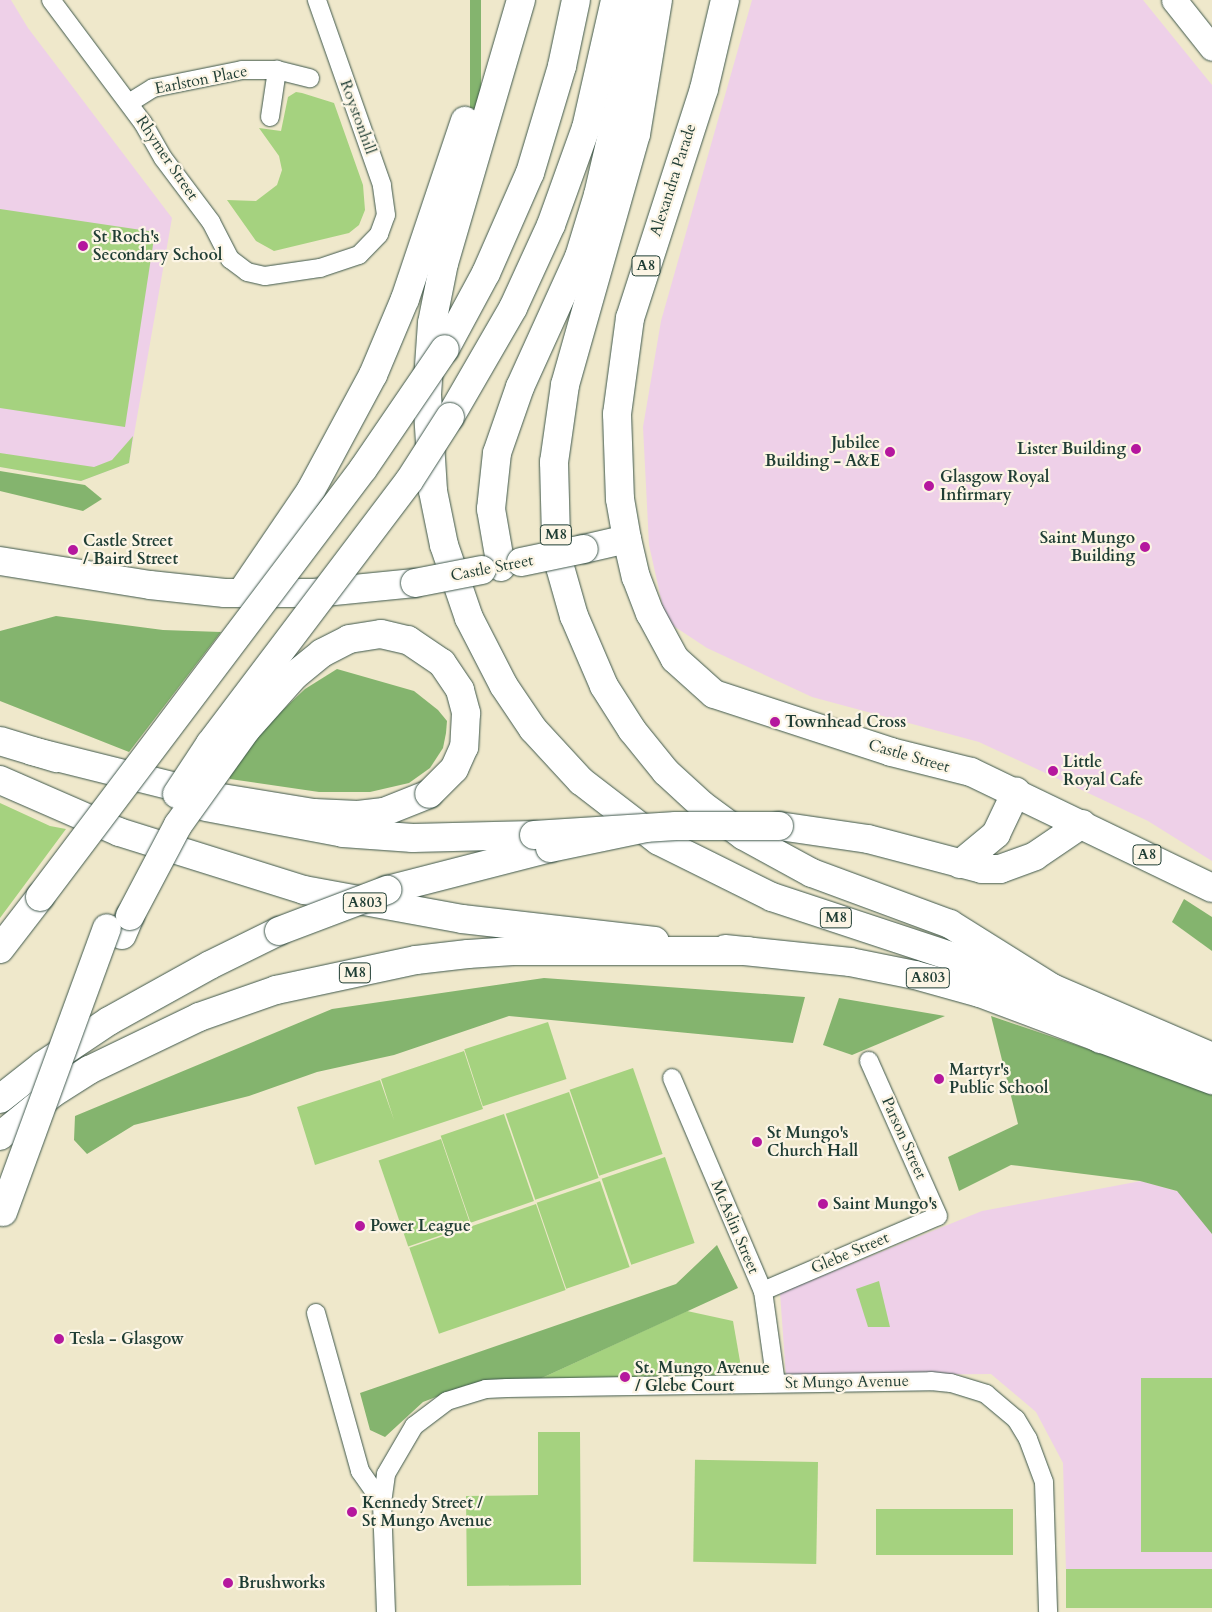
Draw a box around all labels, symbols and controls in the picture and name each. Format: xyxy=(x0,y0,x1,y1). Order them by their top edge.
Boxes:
street label: Earlston Place xyxy=(153,62,249,98)
street label: Roystonhill xyxy=(336,77,380,157)
street label: Rhymer Street xyxy=(132,112,202,204)
street label: Alexandra Parade xyxy=(646,121,700,239)
place label: St Roch's Secondary School xyxy=(93,227,222,265)
marker: St Roch's Secondary School xyxy=(77,240,89,252)
road number: A8 xyxy=(631,254,661,278)
place label: Jubilee Building - A&E xyxy=(765,433,880,471)
place label: Lister Building xyxy=(1017,439,1126,459)
marker: Lister Building xyxy=(1130,443,1142,455)
marker: Jubilee Building - A&E xyxy=(884,446,896,458)
place label: Glasgow Royal Infirmary xyxy=(940,467,1049,505)
marker: Glasgow Royal Infirmary xyxy=(922,479,936,493)
road number: M8 xyxy=(540,522,572,548)
place label: Saint Mungo Building xyxy=(1040,528,1135,566)
place label: Castle Street / Baird Street xyxy=(83,531,178,569)
marker: Saint Mungo Building xyxy=(1139,541,1151,553)
marker: Castle Street / Baird Street xyxy=(67,544,79,556)
street label: Castle Street xyxy=(449,551,535,585)
place label: Townhead Cross xyxy=(785,712,906,732)
marker: Townhead Cross xyxy=(769,716,781,728)
street label: Castle Street xyxy=(866,735,952,777)
place label: Little Royal Cafe xyxy=(1063,752,1143,790)
marker: Little Royal Cafe xyxy=(1047,765,1059,777)
road number: A8 xyxy=(1132,842,1162,868)
road number: A803 xyxy=(342,890,388,916)
road number: M8 xyxy=(820,906,852,930)
road number: M8 xyxy=(339,960,371,986)
road number: A803 xyxy=(906,966,950,990)
place label: Martyr's Public School xyxy=(949,1060,1048,1098)
marker: Martyr's Public School xyxy=(933,1073,945,1085)
street label: Parson Street xyxy=(877,1094,931,1182)
place label: St Mungo's Church Hall xyxy=(767,1123,858,1161)
marker: St Mungo's Church Hall xyxy=(751,1136,763,1148)
street label: McAslin Street xyxy=(707,1177,763,1277)
place label: Saint Mungo's xyxy=(833,1194,937,1214)
marker: Saint Mungo's xyxy=(817,1198,829,1210)
place label: Power League xyxy=(370,1216,471,1236)
marker: Power League xyxy=(354,1220,366,1232)
street label: Glebe Street xyxy=(808,1228,892,1278)
place label: Tesla - Glasgow xyxy=(69,1329,184,1349)
marker: Tesla - Glasgow xyxy=(53,1333,65,1345)
place label: St. Mungo Avenue / Glebe Court xyxy=(635,1358,770,1396)
marker: St. Mungo Avenue / Glebe Court xyxy=(619,1371,631,1383)
street label: St Mungo Avenue xyxy=(785,1371,909,1393)
place label: Kennedy Street / St Mungo Avenue xyxy=(362,1493,492,1531)
marker: Kennedy Street / St Mungo Avenue xyxy=(346,1506,358,1518)
place label: Brushworks xyxy=(238,1573,325,1593)
marker: Brushworks xyxy=(222,1577,234,1589)

